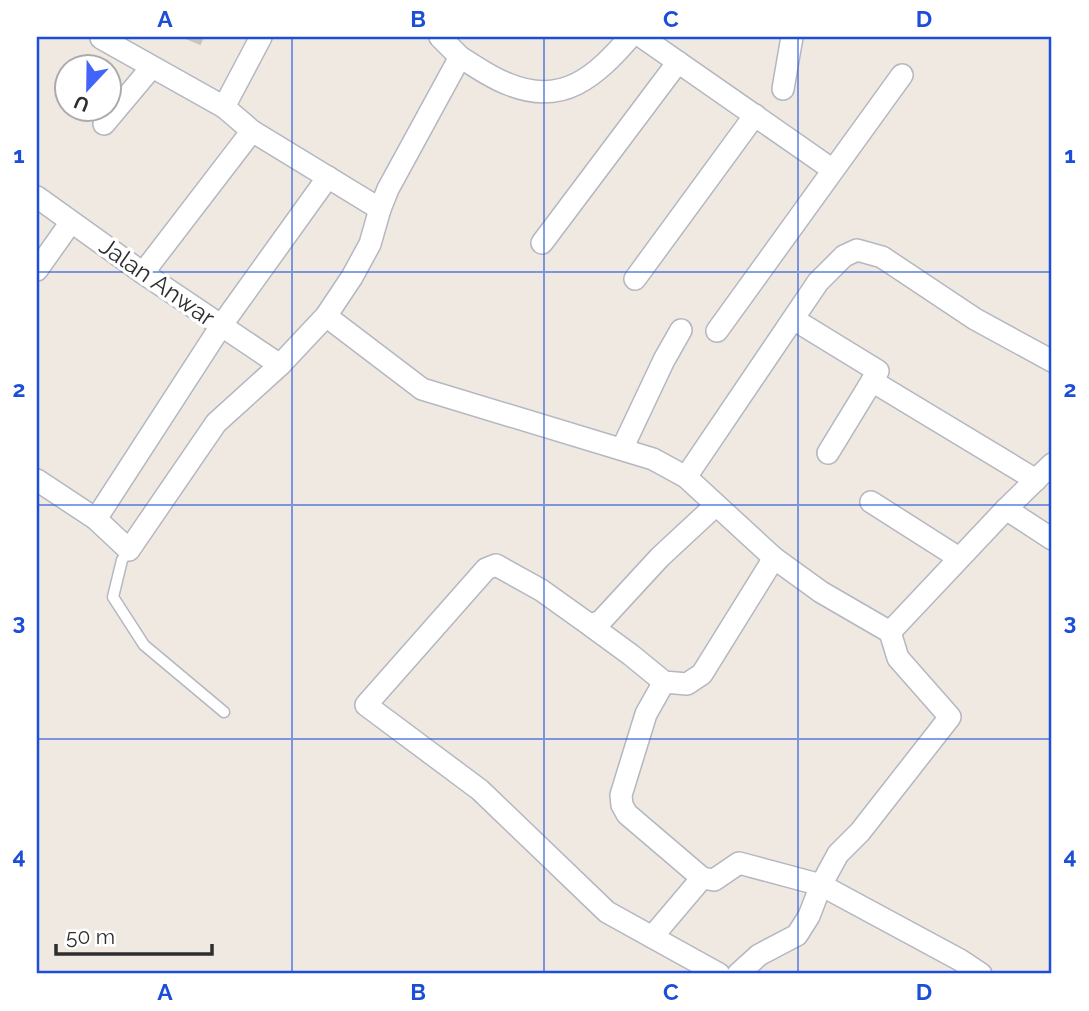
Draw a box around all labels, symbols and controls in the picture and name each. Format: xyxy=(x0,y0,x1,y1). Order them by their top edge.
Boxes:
text: A xyxy=(157,5,173,32)
text: B xyxy=(410,5,426,32)
text: C xyxy=(663,5,679,32)
text: D xyxy=(916,5,932,32)
north arrow xyxy=(52,52,122,122)
text: U xyxy=(71,91,92,117)
text: 1 xyxy=(13,141,25,168)
text: 1 xyxy=(1064,141,1076,168)
street label: Jalan Anwar xyxy=(94,231,221,332)
text: 2 xyxy=(13,375,25,402)
text: 2 xyxy=(1064,375,1076,402)
text: 3 xyxy=(13,608,25,635)
text: 3 xyxy=(1064,608,1076,635)
text: 4 xyxy=(12,842,26,869)
text: 4 xyxy=(1063,842,1077,869)
scale bar xyxy=(56,913,212,957)
text: 50 m xyxy=(66,924,115,949)
text: A xyxy=(157,978,173,1005)
text: B xyxy=(410,978,426,1005)
text: C xyxy=(663,978,679,1005)
text: D xyxy=(916,978,932,1005)

